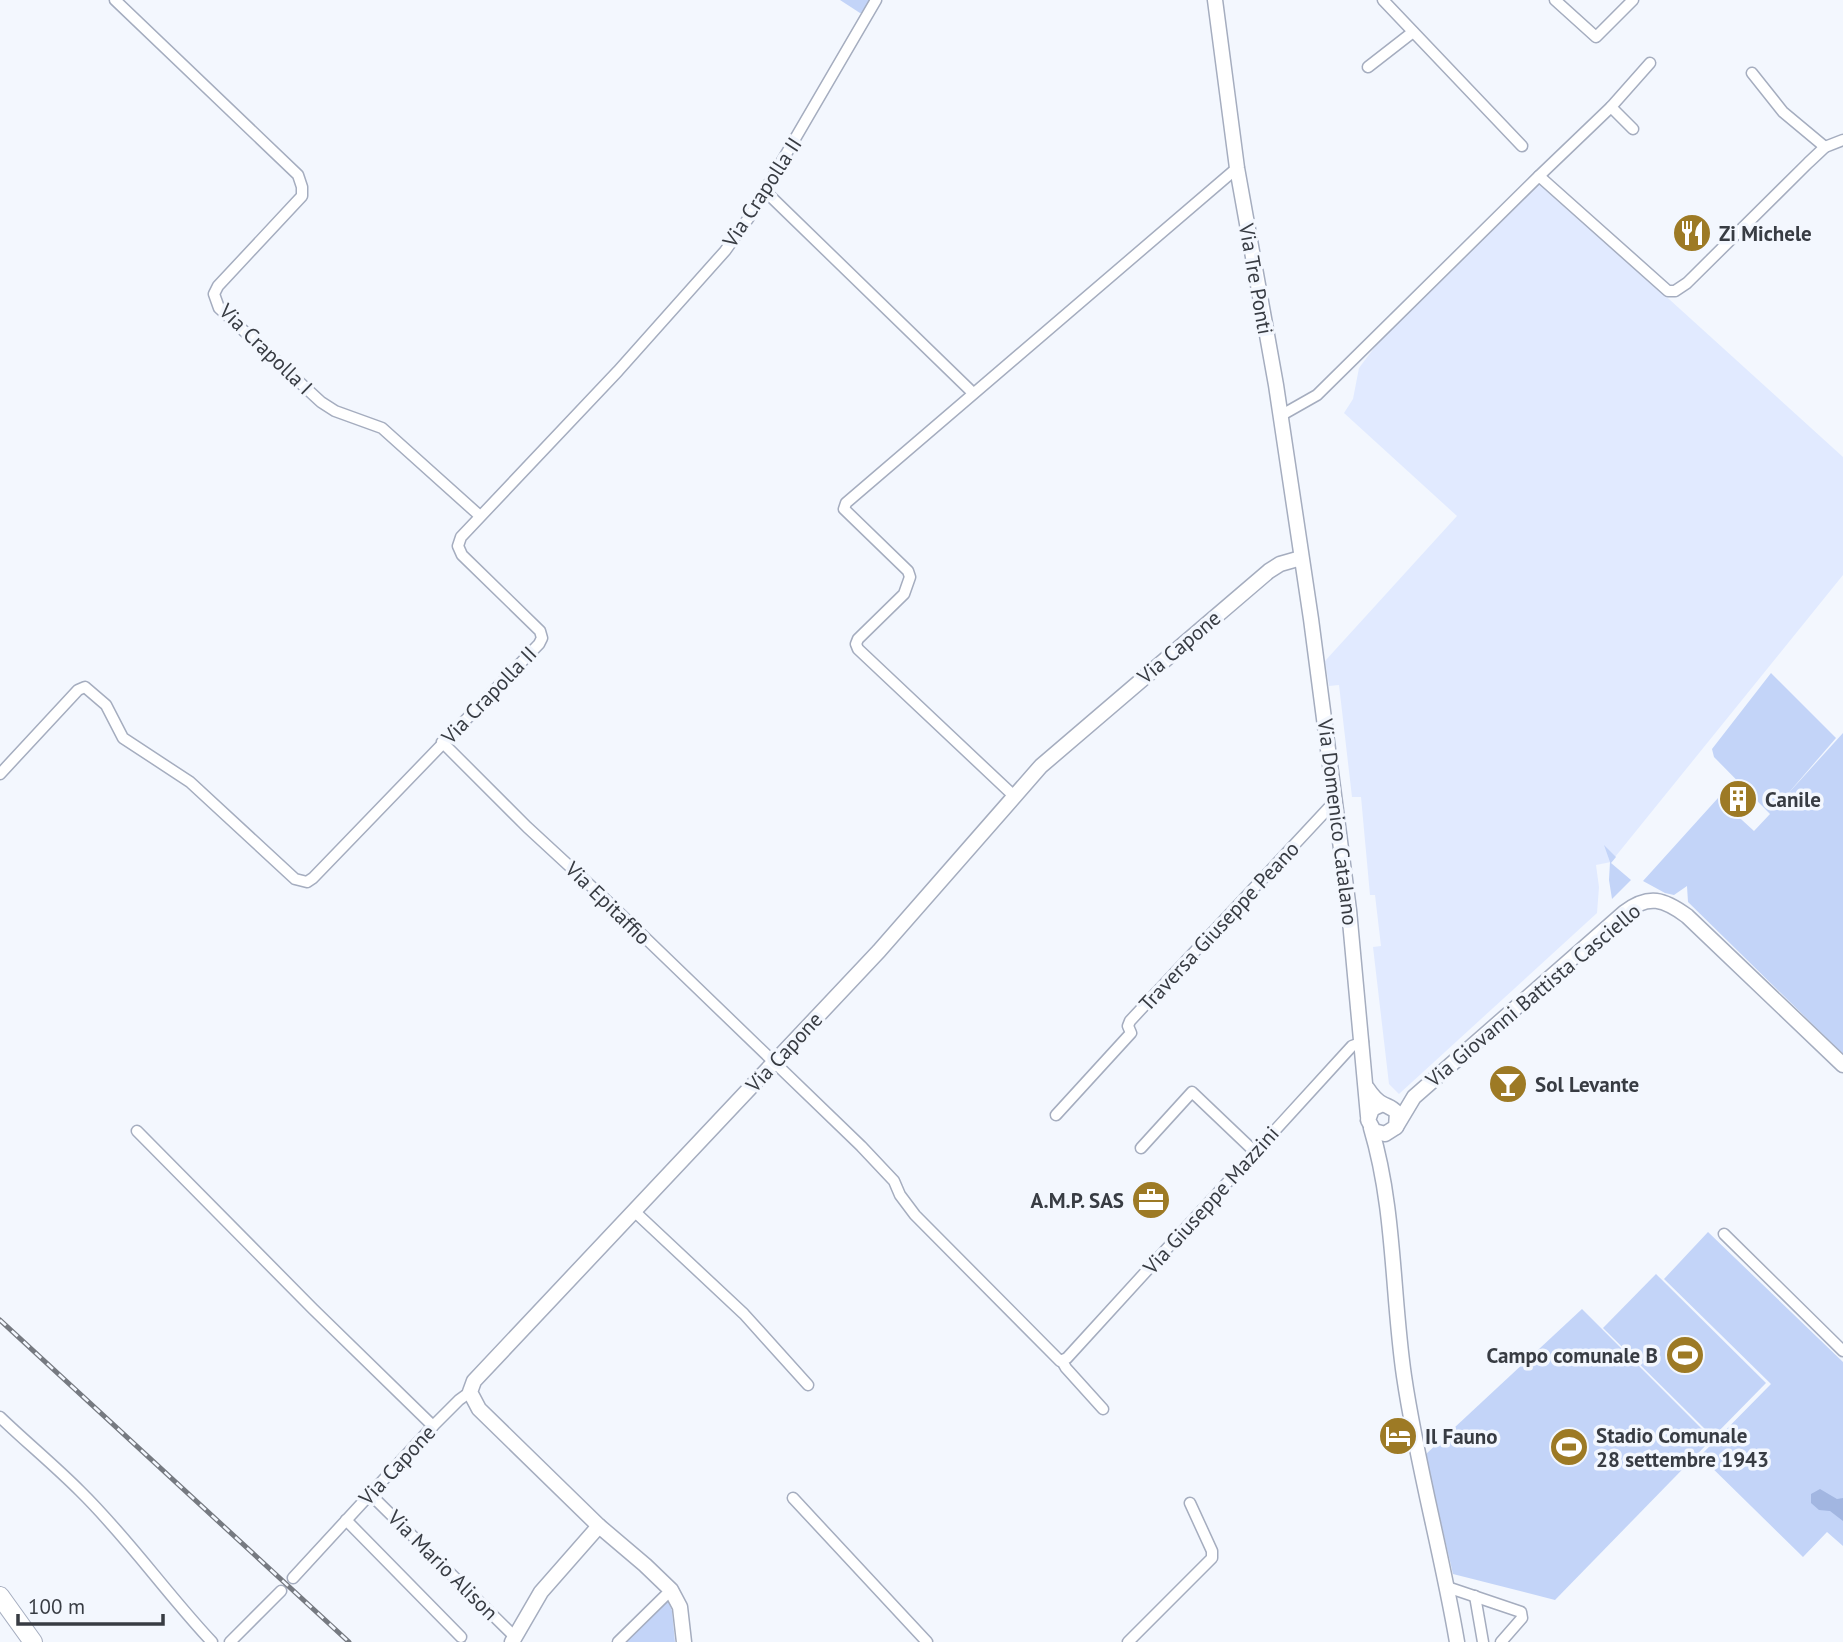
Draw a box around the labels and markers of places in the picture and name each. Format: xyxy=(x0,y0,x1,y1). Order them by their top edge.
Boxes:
restaurant icon: Zi Michele xyxy=(1671,212,1713,254)
place label: Zi Michele xyxy=(1719,220,1812,247)
building icon: Canile xyxy=(1717,778,1759,820)
place label: Canile xyxy=(1765,786,1821,813)
bar icon: Sol Levante xyxy=(1487,1063,1529,1105)
place label: Sol Levante xyxy=(1535,1071,1639,1098)
office icon: A.M.P. SAS xyxy=(1130,1179,1172,1221)
place label: A.M.P. SAS xyxy=(1031,1187,1124,1214)
sports icon: Campo comunale B xyxy=(1664,1334,1706,1376)
place label: Campo comunale B xyxy=(1487,1342,1658,1369)
hotel icon: Il Fauno xyxy=(1377,1415,1419,1457)
place label: Stadio Comunale 28 settembre 1943 xyxy=(1596,1422,1769,1473)
place label: Il Fauno xyxy=(1425,1423,1498,1450)
sports icon: Stadio Comunale 28 settembre 1943 xyxy=(1548,1426,1590,1468)

